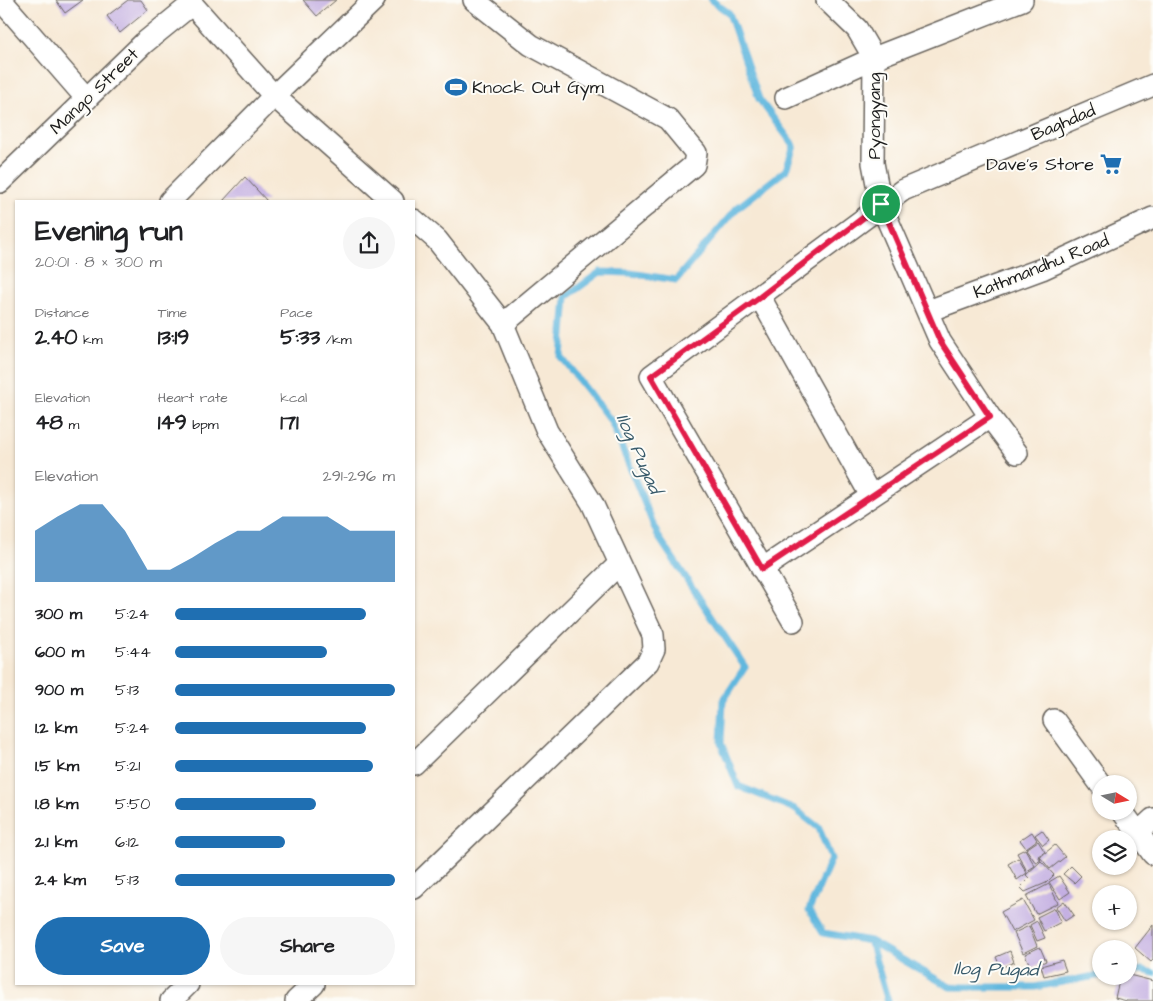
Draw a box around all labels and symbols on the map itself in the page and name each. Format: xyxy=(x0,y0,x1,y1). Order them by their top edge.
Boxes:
street label: Mango Street xyxy=(44,42,146,141)
street label: Pyongyang xyxy=(862,72,888,160)
sports icon: Knock Out Gym xyxy=(443,74,469,100)
place label: Knock Out Gym xyxy=(472,75,604,101)
street label: Baghdad xyxy=(1027,98,1100,148)
supermarket icon: Dave's Store xyxy=(1098,151,1124,177)
place label: Dave's Store xyxy=(986,152,1094,177)
pin xyxy=(860,183,902,225)
street label: Kathmandhu Road xyxy=(970,228,1113,305)
water label: Ilog Pugad xyxy=(609,409,670,502)
north arrow xyxy=(1092,775,1138,820)
water label: Ilog Pugad xyxy=(953,955,1043,984)

